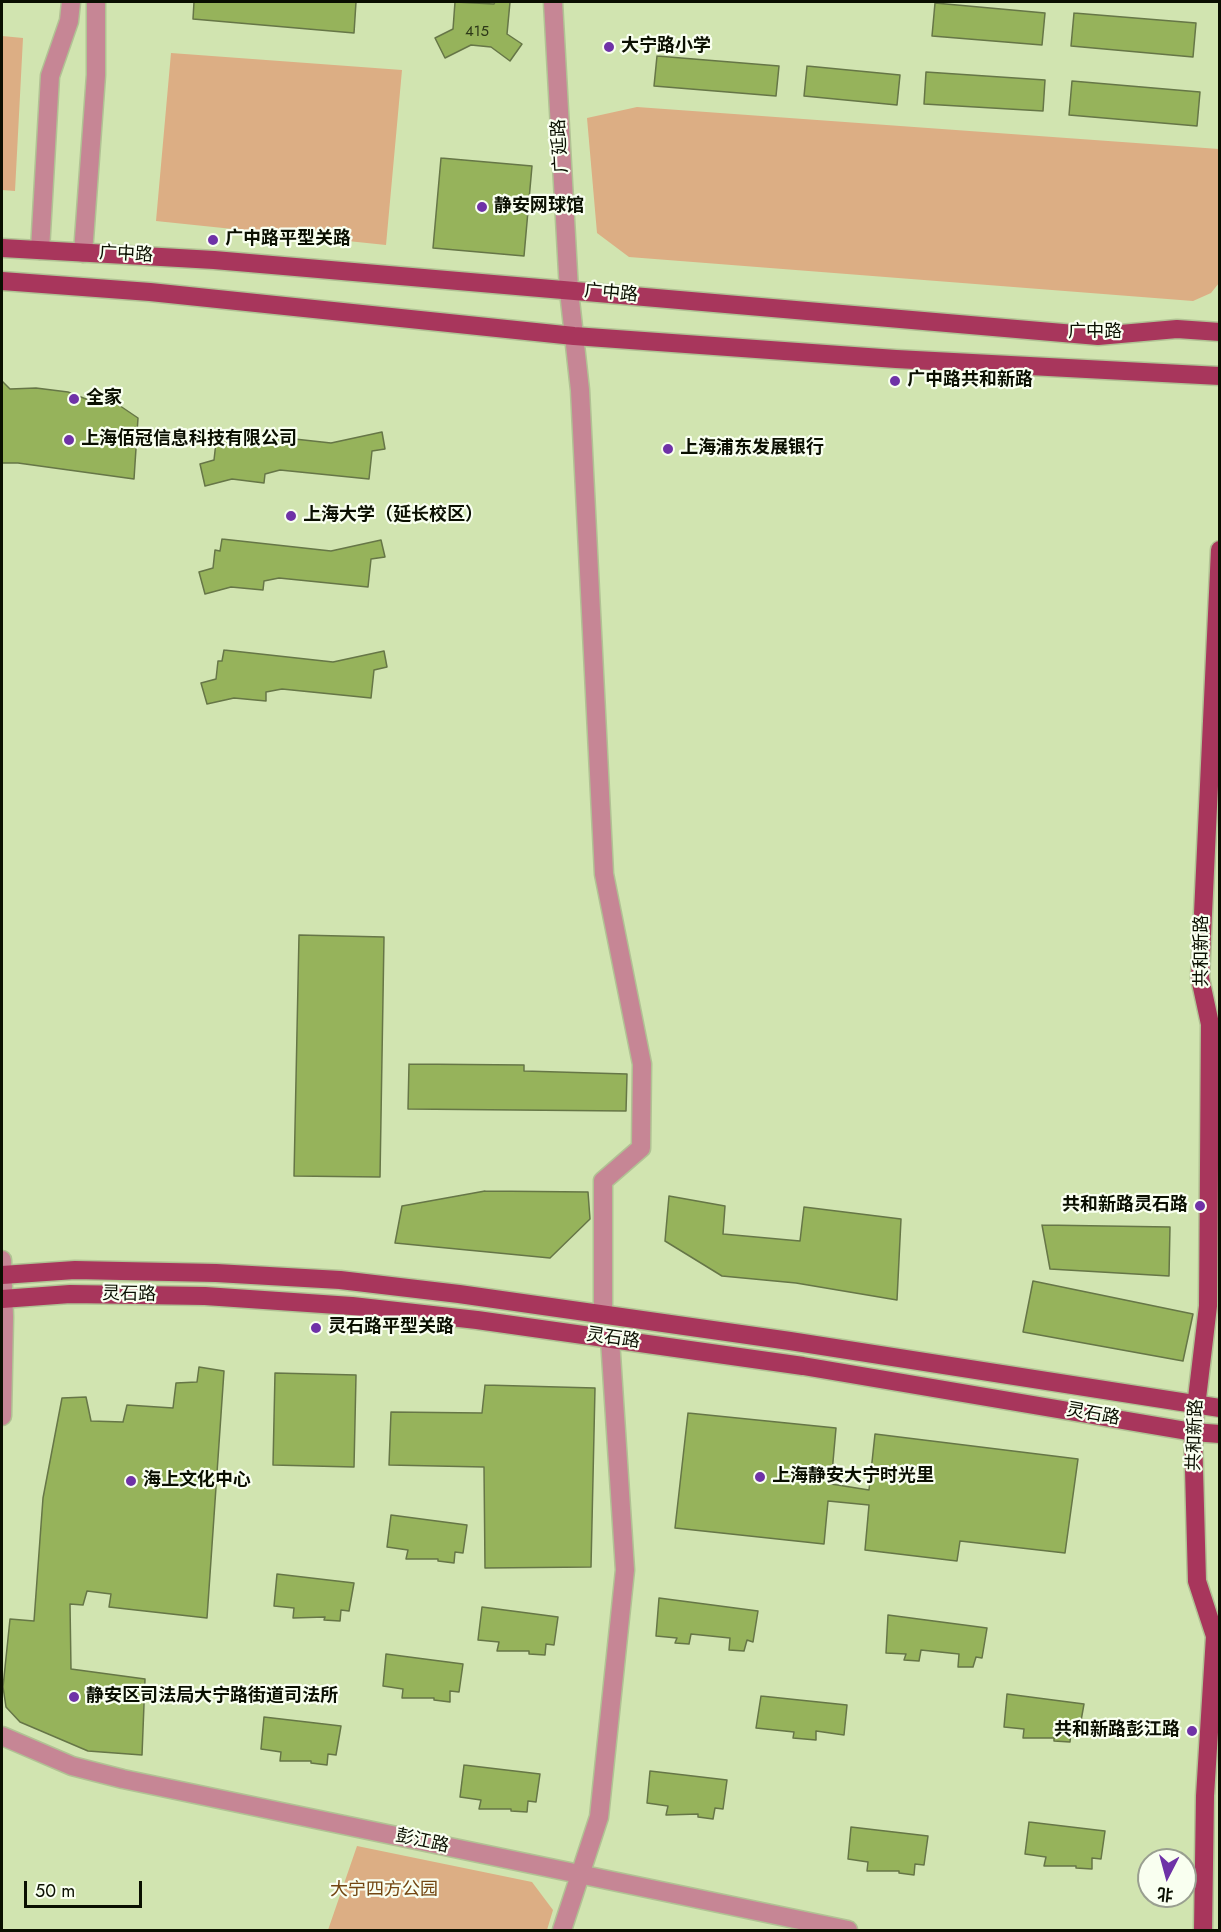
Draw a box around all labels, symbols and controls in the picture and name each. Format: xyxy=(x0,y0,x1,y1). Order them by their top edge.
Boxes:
house number: 415 xyxy=(465,23,489,41)
place label: 大宁路小学 xyxy=(621,36,711,58)
marker: 大宁路小学 xyxy=(602,40,616,54)
street label: 广延路 xyxy=(549,118,573,174)
place label: 静安网球馆 xyxy=(494,196,584,218)
marker: 静安网球馆 xyxy=(475,200,489,214)
place label: 广中路平型关路 xyxy=(225,229,351,251)
marker: 广中路平型关路 xyxy=(206,233,220,247)
street label: 广中路 xyxy=(98,243,154,267)
street label: 广中路 xyxy=(583,281,639,307)
street label: 广中路 xyxy=(1068,322,1122,344)
place label: 广中路共和新路 xyxy=(907,370,1033,392)
marker: 广中路共和新路 xyxy=(888,374,902,388)
place label: 全家 xyxy=(86,388,122,410)
marker: 全家 xyxy=(67,392,81,406)
place label: 上海佰冠信息科技有限公司 xyxy=(81,429,297,451)
marker: 上海佰冠信息科技有限公司 xyxy=(62,433,76,447)
place label: 上海浦东发展银行 xyxy=(680,438,824,460)
marker: 上海浦东发展银行 xyxy=(661,442,675,456)
place label: 上海大学（延长校区） xyxy=(303,505,483,527)
marker: 上海大学（延长校区） xyxy=(284,509,298,523)
street label: 共和新路 xyxy=(1192,915,1214,987)
place label: 共和新路灵石路 xyxy=(1062,1195,1188,1217)
marker: 共和新路灵石路 xyxy=(1193,1199,1207,1213)
street label: 灵石路 xyxy=(102,1284,156,1306)
place label: 灵石路平型关路 xyxy=(328,1317,454,1339)
marker: 灵石路平型关路 xyxy=(309,1321,323,1335)
street label: 灵石路 xyxy=(585,1325,641,1353)
street label: 共和新路 xyxy=(1184,1399,1208,1471)
street label: 灵石路 xyxy=(1065,1400,1121,1430)
place label: 上海静安大宁时光里 xyxy=(772,1466,934,1488)
place label: 海上文化中心 xyxy=(143,1470,251,1492)
marker: 上海静安大宁时光里 xyxy=(753,1470,767,1484)
marker: 海上文化中心 xyxy=(124,1474,138,1488)
place label: 静安区司法局大宁路街道司法所 xyxy=(86,1686,338,1708)
marker: 静安区司法局大宁路街道司法所 xyxy=(67,1690,81,1704)
place label: 共和新路彭江路 xyxy=(1054,1720,1180,1742)
marker: 共和新路彭江路 xyxy=(1185,1724,1199,1738)
street label: 彭江路 xyxy=(393,1826,451,1858)
north arrow xyxy=(1137,1848,1197,1908)
scale bar xyxy=(27,1869,146,1907)
text: 50 m xyxy=(35,1878,75,1904)
park label: 大宁四方公园 xyxy=(330,1880,438,1902)
text: 北 xyxy=(1156,1882,1174,1907)

